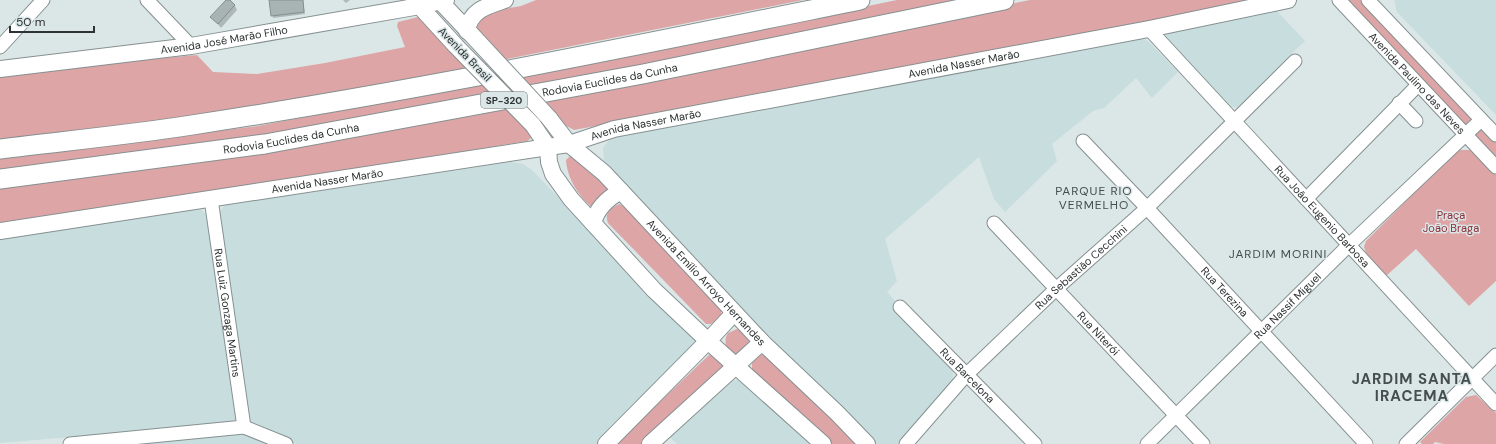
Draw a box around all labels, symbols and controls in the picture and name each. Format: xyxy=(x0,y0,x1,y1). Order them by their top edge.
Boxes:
scale bar xyxy=(10,8,94,34)
text: 50 m xyxy=(16,14,45,30)
street label: Avenida José Marão Filho xyxy=(160,22,289,57)
street label: Avenida Brasil xyxy=(435,24,495,84)
street label: Avenida Paulino das Neves xyxy=(1366,29,1468,137)
street label: Avenida Nasser Marão xyxy=(907,46,1021,81)
street label: Rodovia Euclides da Cunha xyxy=(541,60,679,100)
road number: SP-320 xyxy=(481,92,527,108)
street label: Avenida Nasser Marão xyxy=(588,106,702,143)
street label: Rodovia Euclides da Cunha xyxy=(222,120,360,156)
street label: Rua João Eugenio Barbosa xyxy=(1272,162,1373,270)
street label: Avenida Nasser Marão xyxy=(270,165,384,196)
district label: PARQUE RIO VERMELHO xyxy=(1055,183,1133,213)
park label: Praça João Braga xyxy=(1423,208,1479,235)
street label: Avenida Emílio Arroyo Hernandes xyxy=(644,216,769,349)
street label: Rua Sebastião Cecchini xyxy=(1032,222,1130,313)
district label: JARDIM MORINI xyxy=(1229,246,1327,262)
street label: Rua Luiz Gonzaga Martins xyxy=(211,247,244,378)
street label: Rua Terezina xyxy=(1198,264,1251,320)
street label: Rua Nassif Miguel xyxy=(1251,270,1324,342)
street label: Rua Niterói xyxy=(1074,308,1123,358)
street label: Rua Barcelona xyxy=(937,345,998,406)
district label: JARDIM SANTA IRACEMA xyxy=(1352,369,1472,406)

